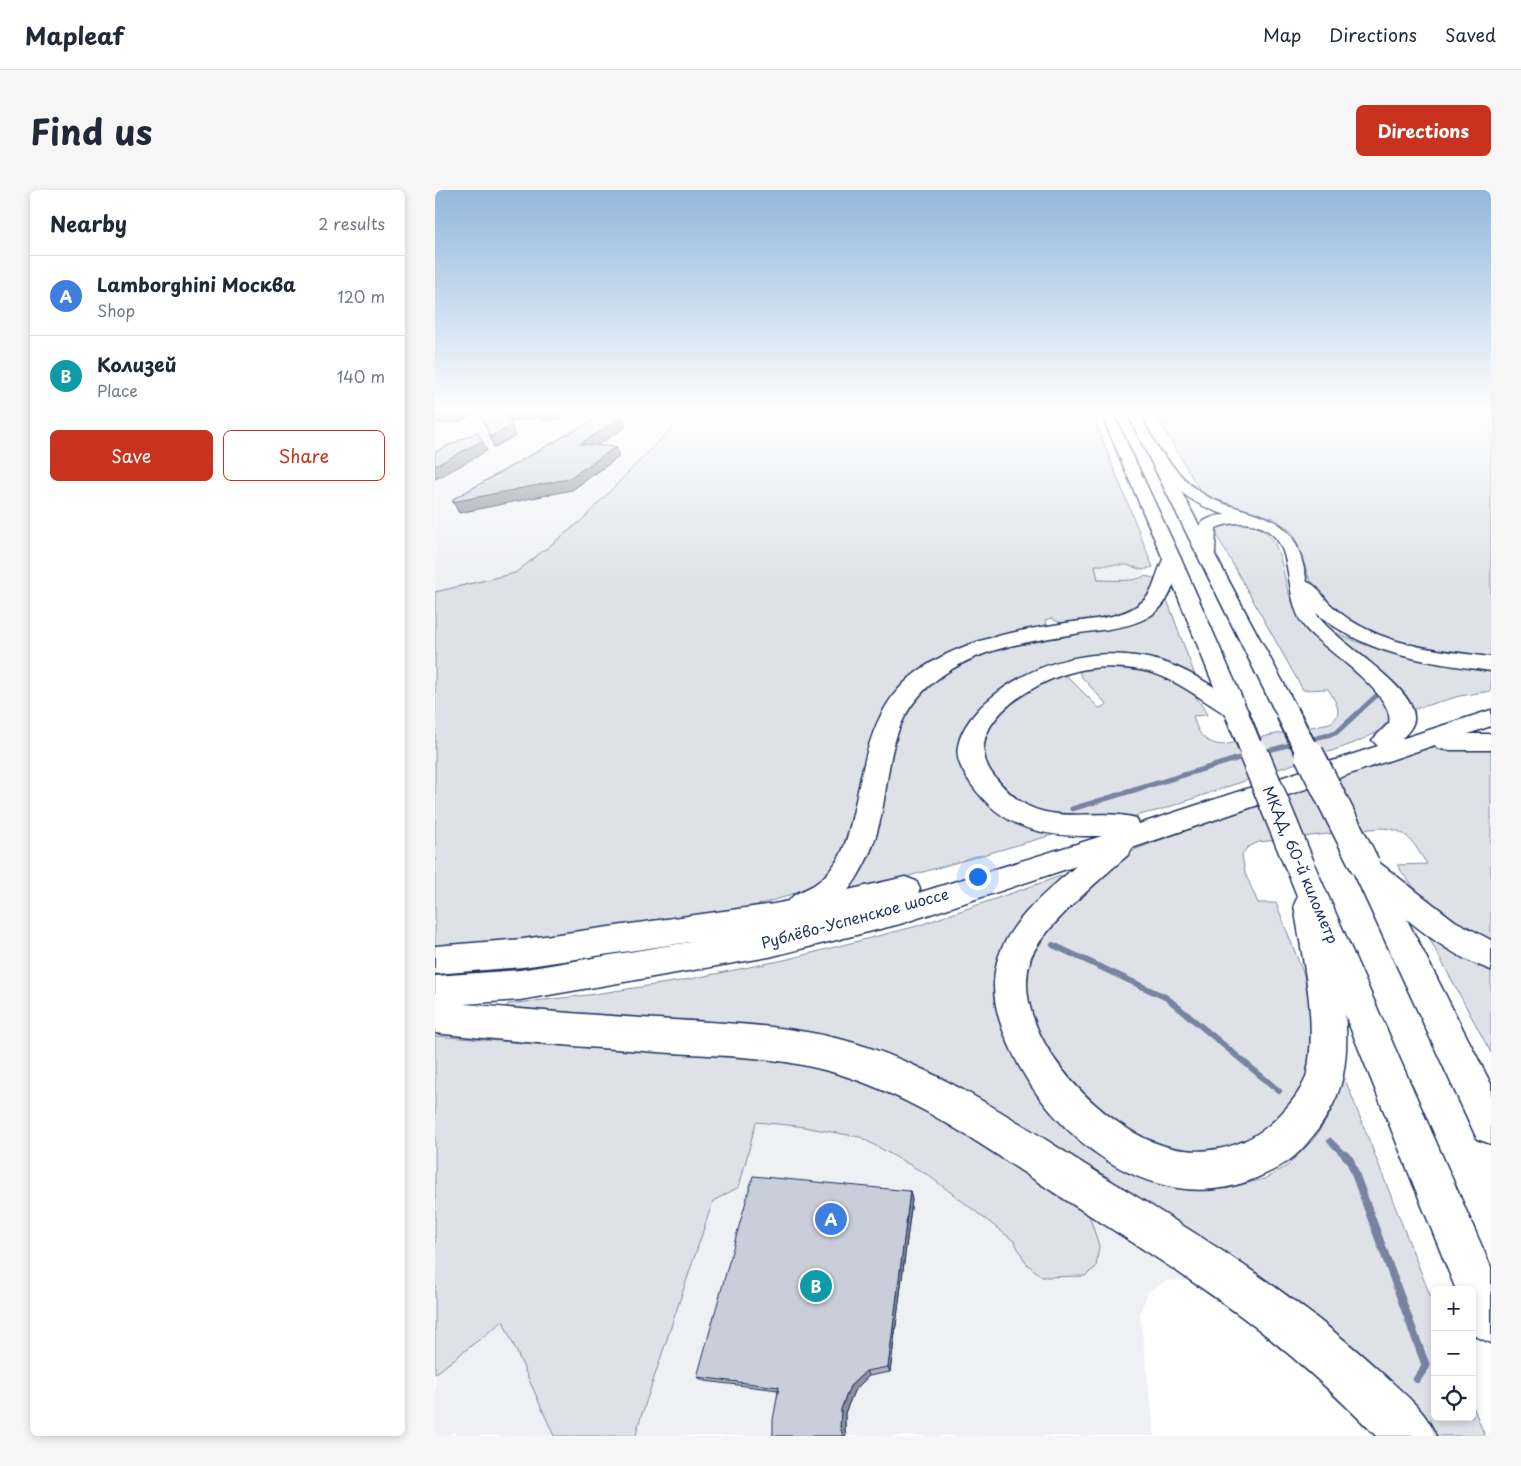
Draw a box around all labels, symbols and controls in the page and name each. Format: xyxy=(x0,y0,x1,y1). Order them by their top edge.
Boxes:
text: Mapleaf xyxy=(25,17,124,53)
text: Map xyxy=(1263,21,1301,48)
text: Directions xyxy=(1329,21,1417,48)
text: Saved xyxy=(1445,21,1496,48)
text: Find us xyxy=(30,104,152,157)
button: Directions xyxy=(1356,105,1491,156)
text: Nearby xyxy=(50,207,127,239)
text: 2 results xyxy=(318,211,385,235)
text: Lamborghini Москва xyxy=(97,270,296,298)
text: A xyxy=(60,284,72,308)
text: 120 m xyxy=(338,284,385,308)
text: Shop xyxy=(97,298,135,322)
text: Колизей xyxy=(97,350,177,378)
text: B xyxy=(61,364,71,388)
text: 140 m xyxy=(337,364,385,388)
text: Place xyxy=(97,378,138,402)
button: Save xyxy=(50,430,213,481)
button: Share xyxy=(223,430,385,481)
street label: МКАД, 60-й километр xyxy=(1258,782,1345,947)
your location xyxy=(965,864,991,890)
street label: Рублёво-Успенское шоссе xyxy=(758,881,951,954)
pin: A xyxy=(815,1200,847,1238)
pin: B xyxy=(800,1267,832,1305)
map controls xyxy=(1431,1286,1476,1421)
button: + xyxy=(1431,1286,1476,1331)
button: − xyxy=(1431,1331,1476,1376)
button: locate xyxy=(1431,1376,1476,1421)

